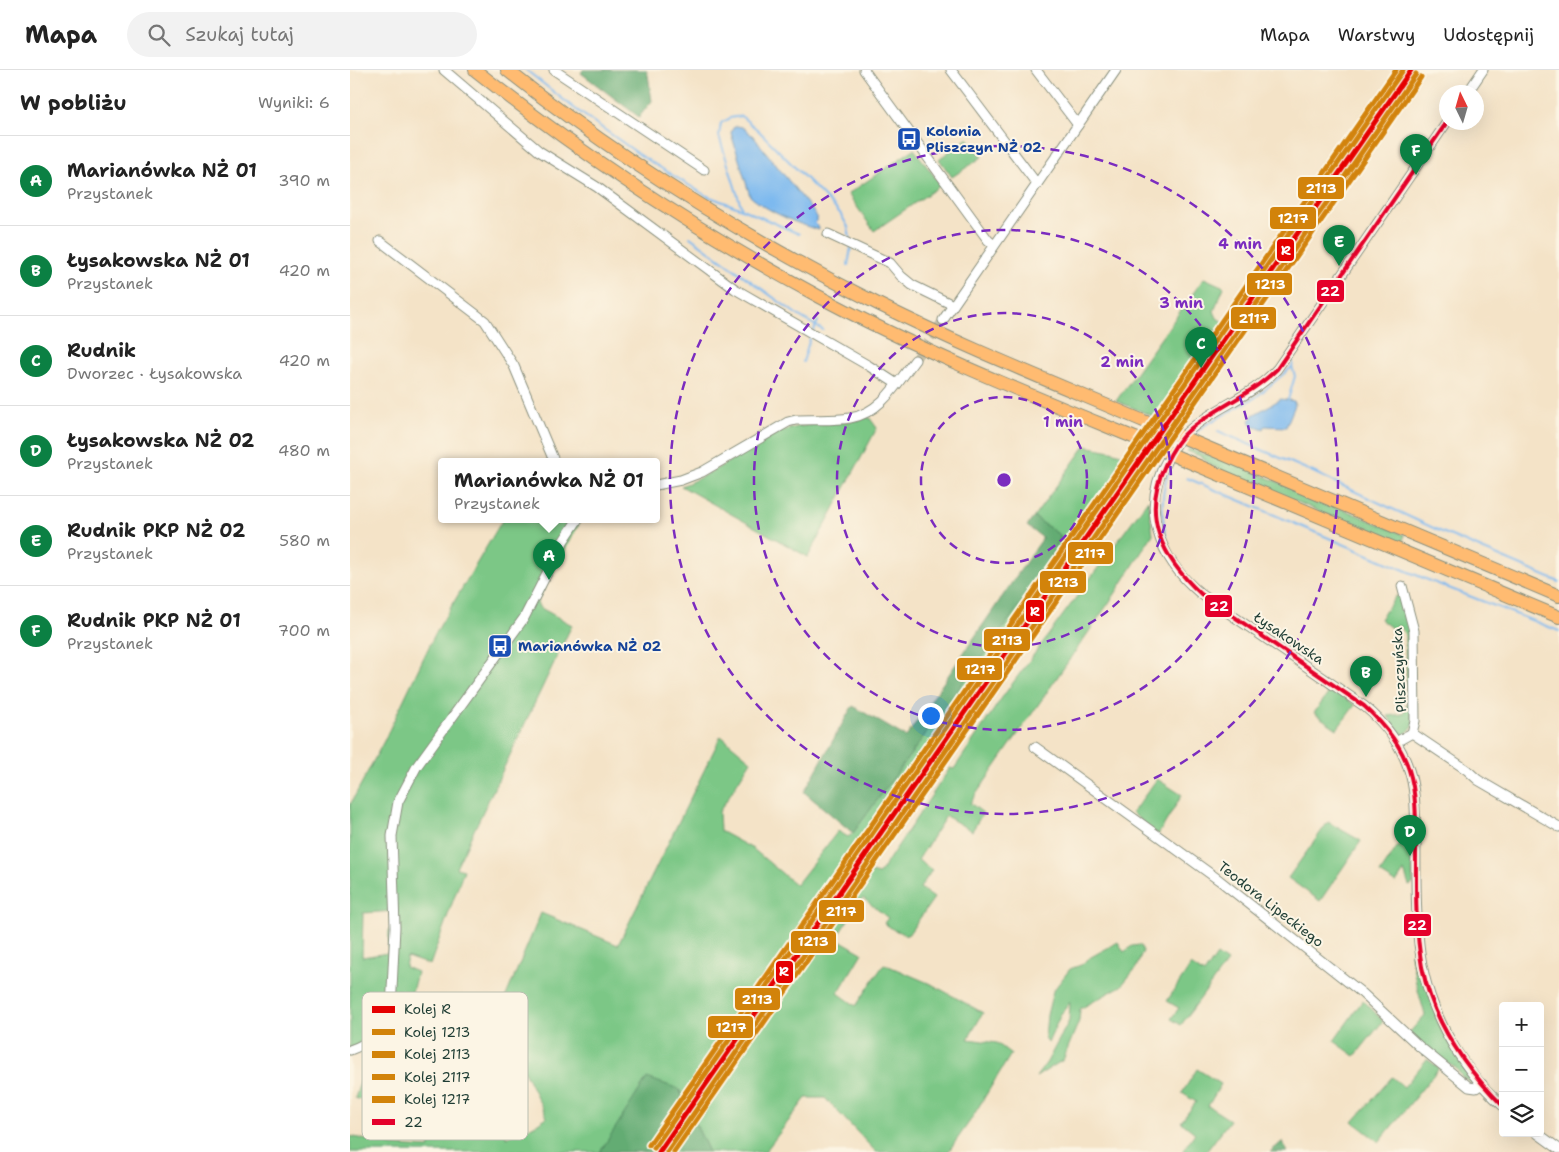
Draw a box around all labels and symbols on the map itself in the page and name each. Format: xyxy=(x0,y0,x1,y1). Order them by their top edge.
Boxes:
north arrow xyxy=(1439,85,1484,130)
place label: Kolonia Pliszczyn NŻ 02 xyxy=(926,122,1042,156)
bus stop icon: Kolonia Pliszczyn NŻ 02 xyxy=(896,126,922,152)
pin: F xyxy=(1400,134,1432,175)
line badge: 2113 xyxy=(1297,176,1345,200)
text: 2113 xyxy=(1305,179,1337,197)
line badge: 1217 xyxy=(1269,206,1317,230)
text: 1217 xyxy=(1277,209,1309,227)
pin: E xyxy=(1323,225,1355,266)
text: 4 min xyxy=(1218,234,1262,254)
line badge: R xyxy=(1276,238,1295,262)
text: R xyxy=(1281,241,1292,259)
line badge: 1213 xyxy=(1246,272,1293,296)
text: 1213 xyxy=(1255,275,1286,293)
line badge: 22 xyxy=(1316,279,1345,303)
text: 22 xyxy=(1320,282,1340,300)
text: 3 min xyxy=(1159,293,1203,313)
line badge: 2117 xyxy=(1230,306,1277,330)
text: 2117 xyxy=(1238,309,1270,327)
pin: C xyxy=(1185,327,1217,368)
text: 2 min xyxy=(1100,352,1144,372)
text: 1 min xyxy=(1043,412,1083,432)
centre of rings xyxy=(995,471,1013,489)
pin: A xyxy=(533,539,565,580)
line badge: 2117 xyxy=(1067,541,1114,565)
text: 2117 xyxy=(1074,544,1106,562)
line badge: 1213 xyxy=(1039,570,1087,594)
text: 1213 xyxy=(1048,573,1079,591)
line badge: 22 xyxy=(1204,594,1233,618)
text: 22 xyxy=(1209,597,1229,615)
line badge: R xyxy=(1025,599,1045,623)
text: R xyxy=(1030,602,1041,620)
street label: Łysakowska xyxy=(1249,607,1328,668)
street label: Pliszczyńska xyxy=(1388,627,1410,713)
line badge: 2113 xyxy=(983,628,1031,652)
text: 2113 xyxy=(991,631,1023,649)
bus stop icon: Marianówka NŻ 02 xyxy=(487,633,513,659)
place label: Marianówka NŻ 02 xyxy=(518,637,661,655)
pin: B xyxy=(1350,656,1382,697)
line badge: 1217 xyxy=(956,657,1003,681)
text: 1217 xyxy=(964,660,996,678)
your location xyxy=(918,703,944,729)
pin: D xyxy=(1394,815,1426,856)
street label: Teodora Lipeckiego xyxy=(1215,857,1327,951)
line badge: 2117 xyxy=(818,899,865,923)
text: 2117 xyxy=(825,902,857,920)
line badge: 22 xyxy=(1403,913,1432,937)
text: 22 xyxy=(1407,916,1427,934)
line badge: 1213 xyxy=(790,930,837,954)
text: 1213 xyxy=(798,932,829,950)
line badge: R xyxy=(775,960,794,984)
text: R xyxy=(779,962,790,980)
line badge: 2113 xyxy=(734,987,781,1011)
text: 2113 xyxy=(741,990,773,1008)
legend xyxy=(362,992,528,1140)
text: Kolej R xyxy=(404,1000,451,1018)
line badge: 1217 xyxy=(707,1015,754,1039)
text: 1217 xyxy=(715,1018,747,1036)
text: Kolej 1213 xyxy=(404,1023,470,1041)
text: Kolej 2113 xyxy=(404,1045,471,1063)
text: Kolej 2117 xyxy=(404,1068,471,1086)
text: Kolej 1217 xyxy=(404,1090,470,1108)
text: 22 xyxy=(404,1113,423,1131)

